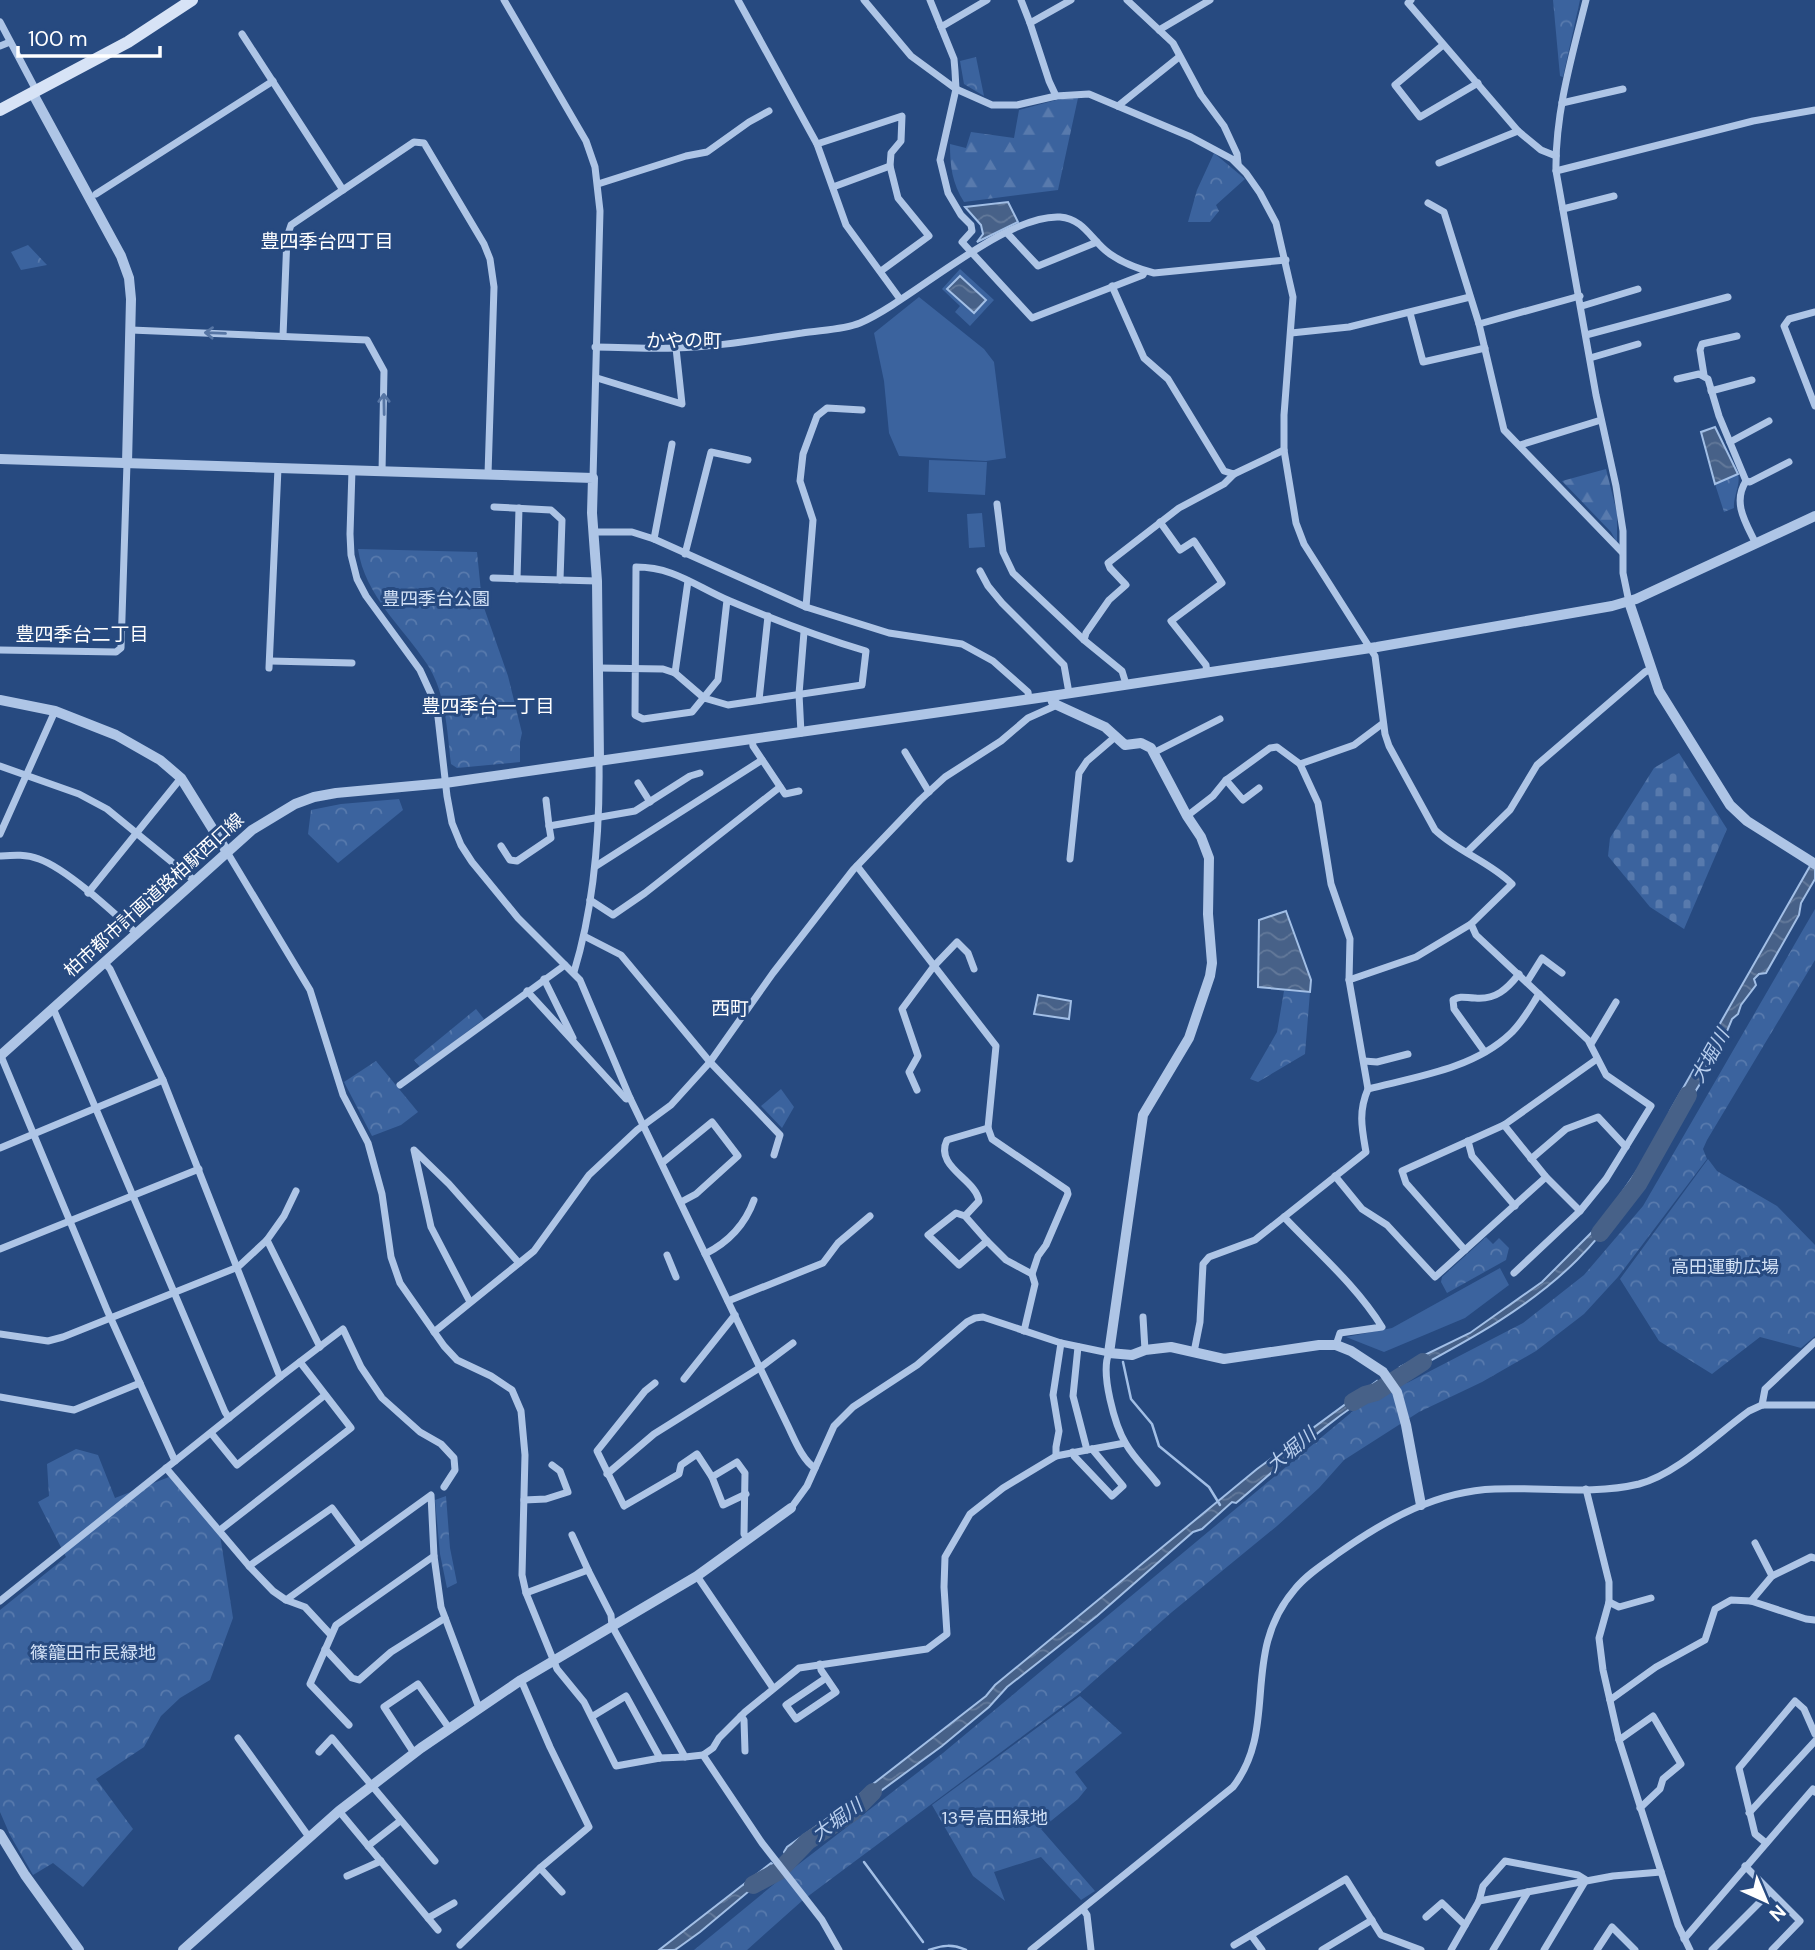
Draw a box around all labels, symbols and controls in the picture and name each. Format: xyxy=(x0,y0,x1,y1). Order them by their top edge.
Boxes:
scale bar xyxy=(18,14,159,58)
text: 100 m xyxy=(28,25,88,53)
district label: 豊四季台四丁目 xyxy=(260,229,394,254)
one-way arrow xyxy=(203,327,226,340)
district label: かやの町 xyxy=(646,328,722,353)
one-way arrow xyxy=(378,393,391,416)
park label: 豊四季台公園 xyxy=(382,587,490,611)
district label: 豊四季台二丁目 xyxy=(15,622,149,647)
district label: 豊四季台一丁目 xyxy=(421,694,555,719)
street label: 柏市都市計画道路柏駅西口線 xyxy=(59,808,249,982)
district label: 西町 xyxy=(711,996,749,1021)
water label: 大堀川 xyxy=(1685,1023,1736,1087)
park label: 高田運動広場 xyxy=(1671,1255,1779,1279)
water label: 大堀川 xyxy=(1261,1421,1322,1478)
park label: 篠籠田市民緑地 xyxy=(30,1641,156,1665)
water label: 大堀川 xyxy=(807,1792,869,1847)
park label: 13号高田緑地 xyxy=(942,1806,1048,1830)
north arrow xyxy=(1731,1866,1801,1936)
text: N xyxy=(1764,1899,1791,1927)

